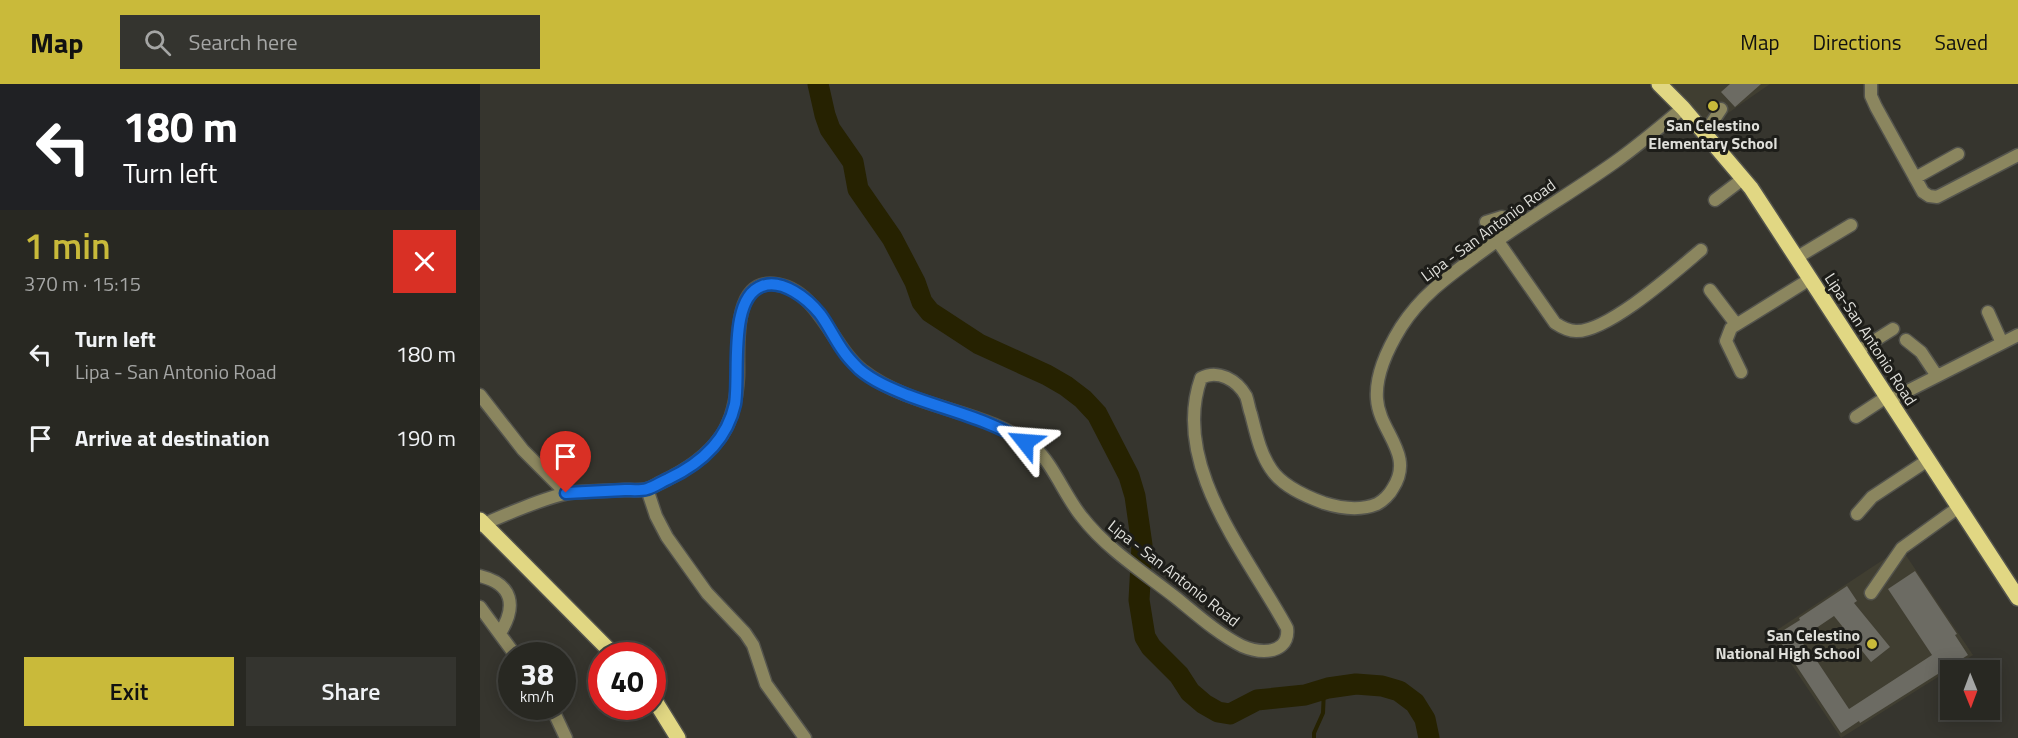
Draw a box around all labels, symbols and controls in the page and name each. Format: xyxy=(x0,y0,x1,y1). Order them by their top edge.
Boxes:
search box xyxy=(120,15,540,69)
text: Map xyxy=(30,21,84,64)
text: Search here xyxy=(189,25,298,59)
icon: search xyxy=(141,26,174,59)
text: Map xyxy=(1740,26,1780,58)
text: Directions xyxy=(1813,26,1902,58)
text: Saved xyxy=(1935,26,1988,58)
text: 180 m xyxy=(123,94,238,158)
marker: San Celestino Elementary School xyxy=(1706,99,1720,113)
icon: left xyxy=(24,108,102,186)
place label: San Celestino Elementary School xyxy=(1648,113,1778,155)
text: Turn left xyxy=(123,152,217,193)
street label: Lipa - San Antonio Road xyxy=(1416,173,1560,287)
text: 1 min xyxy=(24,218,111,273)
button: close xyxy=(393,230,456,293)
text: 370 m · 15:15 xyxy=(24,268,141,299)
street label: Lipa-San Antonio Road xyxy=(1819,268,1923,410)
text: Turn left xyxy=(75,322,156,356)
text: 180 m xyxy=(396,337,456,371)
icon: left xyxy=(24,338,57,371)
text: Lipa - San Antonio Road xyxy=(75,356,277,387)
position arrow xyxy=(993,410,1057,474)
text: Arrive at destination xyxy=(75,421,270,455)
text: 190 m xyxy=(396,421,456,455)
icon: arrive xyxy=(24,422,57,455)
pin xyxy=(540,431,591,493)
icon: arrive xyxy=(549,440,582,473)
street label: Lipa - San Antonio Road xyxy=(1103,514,1245,632)
place label: San Celestino National High School xyxy=(1716,623,1860,665)
marker: San Celestino National High School xyxy=(1865,637,1879,651)
speed limit sign: 40 xyxy=(588,642,666,720)
text: 38 xyxy=(520,651,554,697)
button: Exit xyxy=(24,657,234,726)
button: Share xyxy=(246,657,456,726)
north arrow xyxy=(1940,660,2000,720)
map controls xyxy=(1940,660,2000,720)
text: km/h xyxy=(520,685,554,708)

